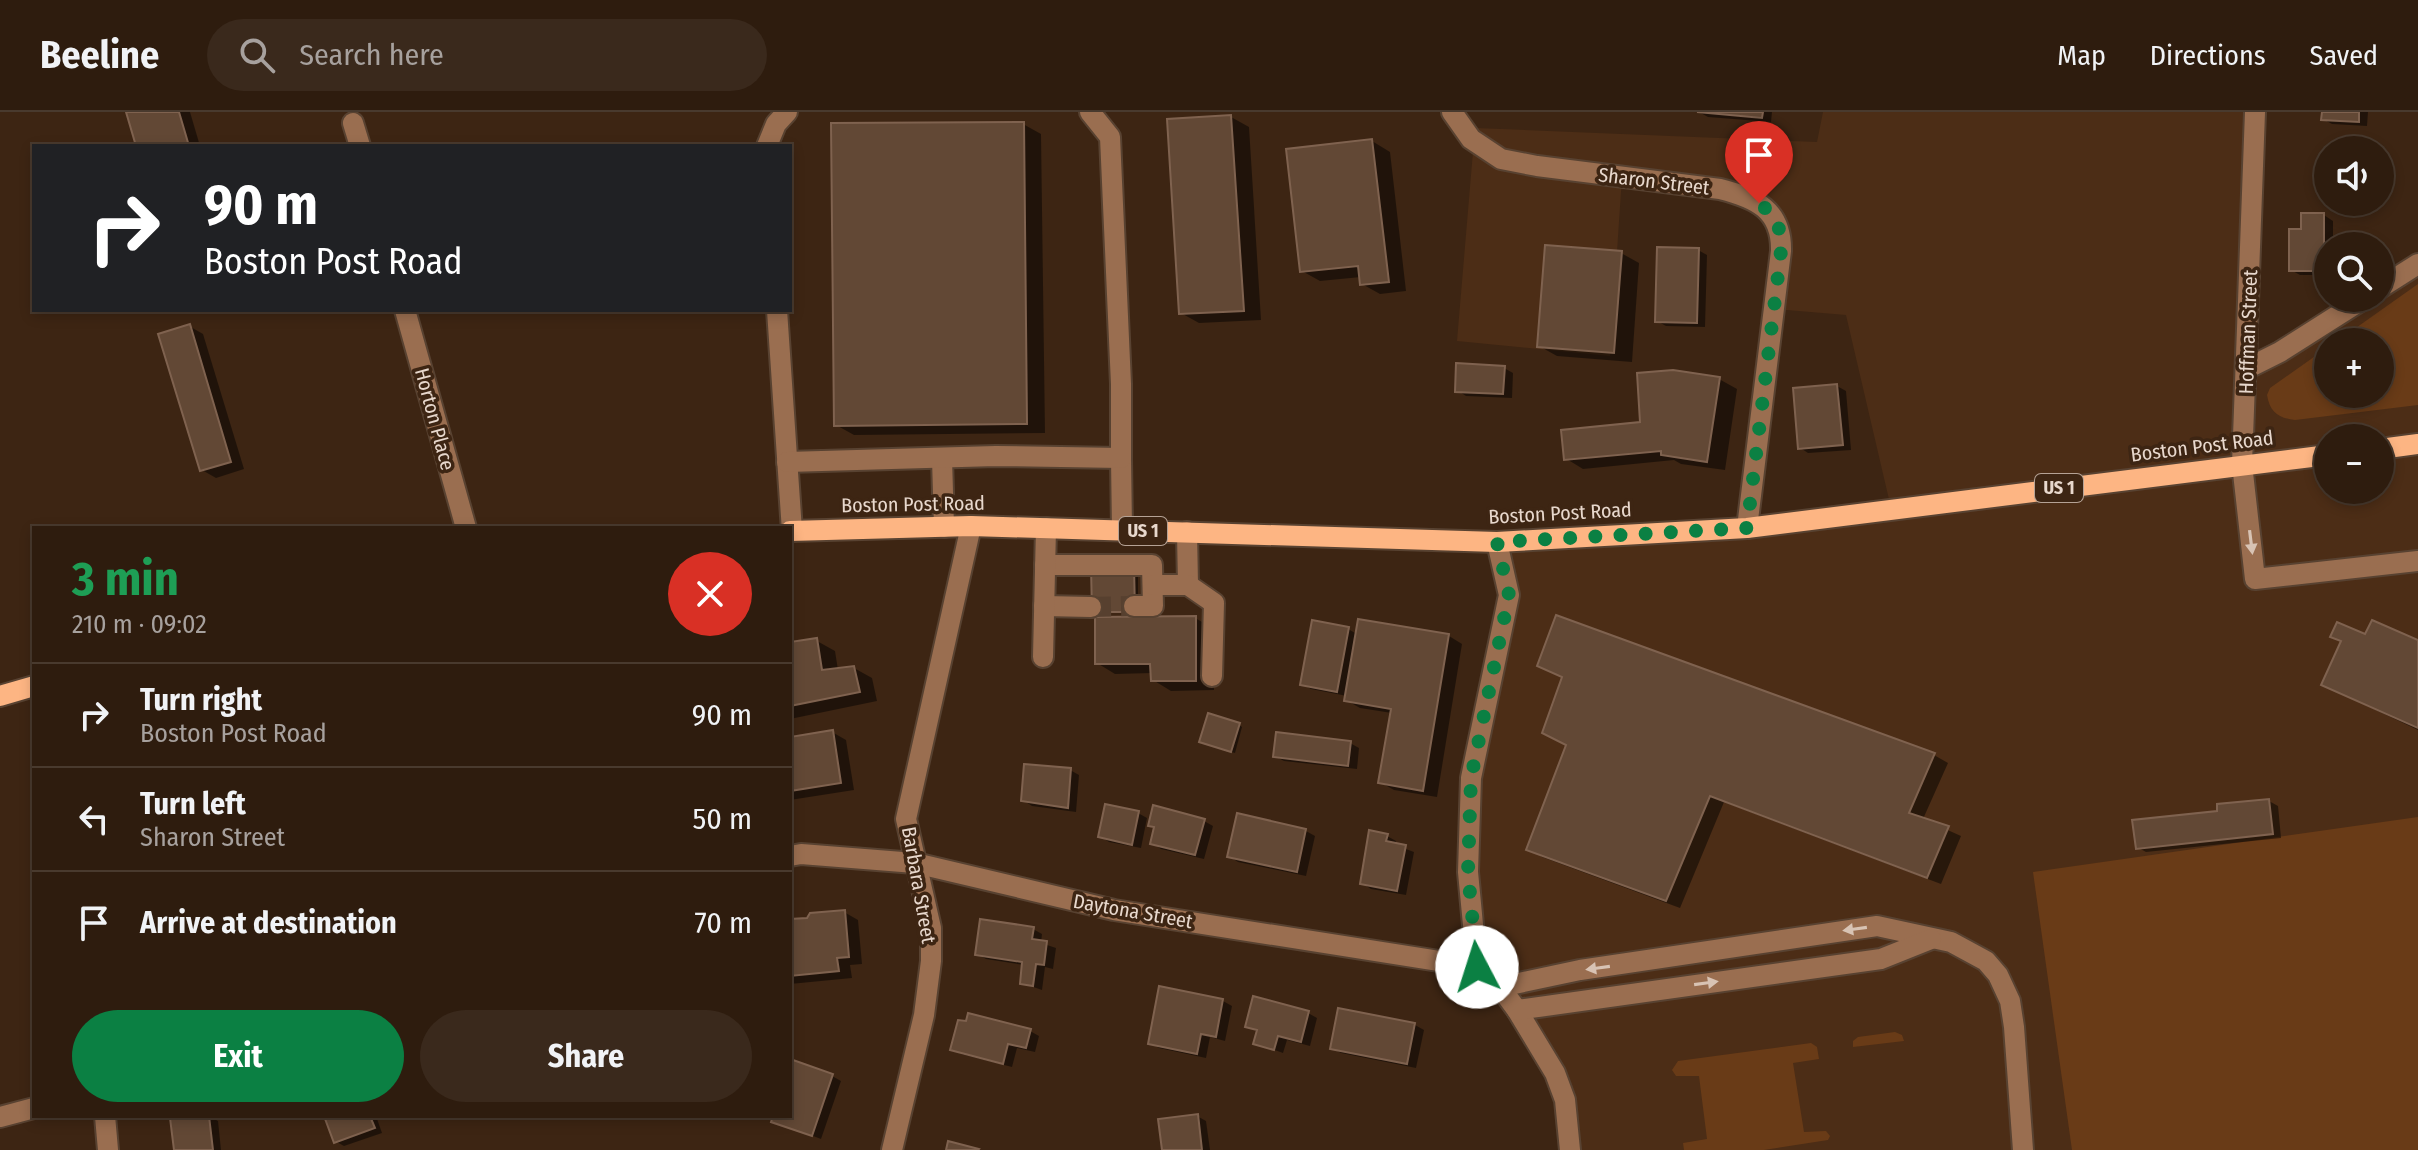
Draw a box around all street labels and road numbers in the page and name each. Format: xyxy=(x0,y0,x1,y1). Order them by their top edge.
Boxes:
street label: Sharon Street xyxy=(1597,162,1711,200)
street label: Hoffman Street xyxy=(2234,269,2262,395)
street label: Horton Place xyxy=(410,365,460,473)
street label: Boston Post Road xyxy=(2129,425,2275,467)
road number: US 1 xyxy=(2035,474,2083,502)
street label: Boston Post Road xyxy=(841,491,985,517)
street label: Boston Post Road xyxy=(1488,497,1632,529)
road number: US 1 xyxy=(1119,517,1167,545)
street label: Barbara Street xyxy=(897,825,941,946)
street label: Daytona Street xyxy=(1071,889,1195,933)

